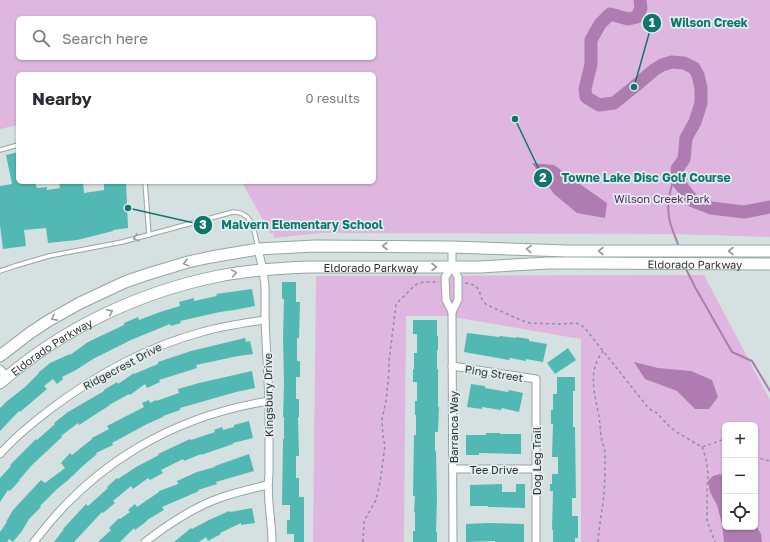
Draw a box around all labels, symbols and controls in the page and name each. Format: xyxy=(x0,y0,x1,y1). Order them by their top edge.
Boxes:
callout: Wilson Creek xyxy=(642,11,756,35)
text: 1 xyxy=(649,15,655,30)
text: Wilson Creek xyxy=(670,15,748,30)
search box xyxy=(16,16,376,60)
icon: search xyxy=(30,27,52,49)
text: Search here xyxy=(62,29,148,47)
text: Nearby xyxy=(32,88,92,109)
text: 0 results xyxy=(305,90,360,106)
callout: Towne Lake Disc Golf Course xyxy=(533,166,738,190)
text: 2 xyxy=(539,170,547,185)
text: Towne Lake Disc Golf Course xyxy=(561,170,731,185)
park label: Wilson Creek Park xyxy=(614,192,710,205)
callout: Malvern Elementary School xyxy=(193,213,390,237)
text: 3 xyxy=(199,217,207,232)
text: Malvern Elementary School xyxy=(221,217,383,232)
one-way arrow xyxy=(132,234,139,242)
one-way arrow xyxy=(382,242,388,250)
one-way arrow xyxy=(525,245,532,254)
one-way arrow xyxy=(598,247,604,255)
one-way arrow xyxy=(728,247,734,255)
street label: Eldorado Parkway xyxy=(647,257,742,270)
one-way arrow xyxy=(183,258,190,267)
street label: Eldorado Parkway xyxy=(324,261,418,274)
one-way arrow xyxy=(431,263,437,271)
one-way arrow xyxy=(231,270,237,278)
one-way arrow xyxy=(106,309,114,317)
one-way arrow xyxy=(51,313,58,321)
street label: Eldorado Parkway xyxy=(8,315,94,378)
street label: Ridgecrest Drive xyxy=(80,340,164,392)
street label: Kingsbury Drive xyxy=(261,353,275,437)
street label: Ping Street xyxy=(464,362,524,384)
street label: Barranca Way xyxy=(447,391,460,463)
map controls xyxy=(722,422,758,530)
button: + xyxy=(722,422,758,458)
street label: Dog Leg Trail xyxy=(530,426,543,495)
button: − xyxy=(722,458,758,494)
street label: Tee Drive xyxy=(470,463,518,476)
button: locate xyxy=(722,494,758,530)

